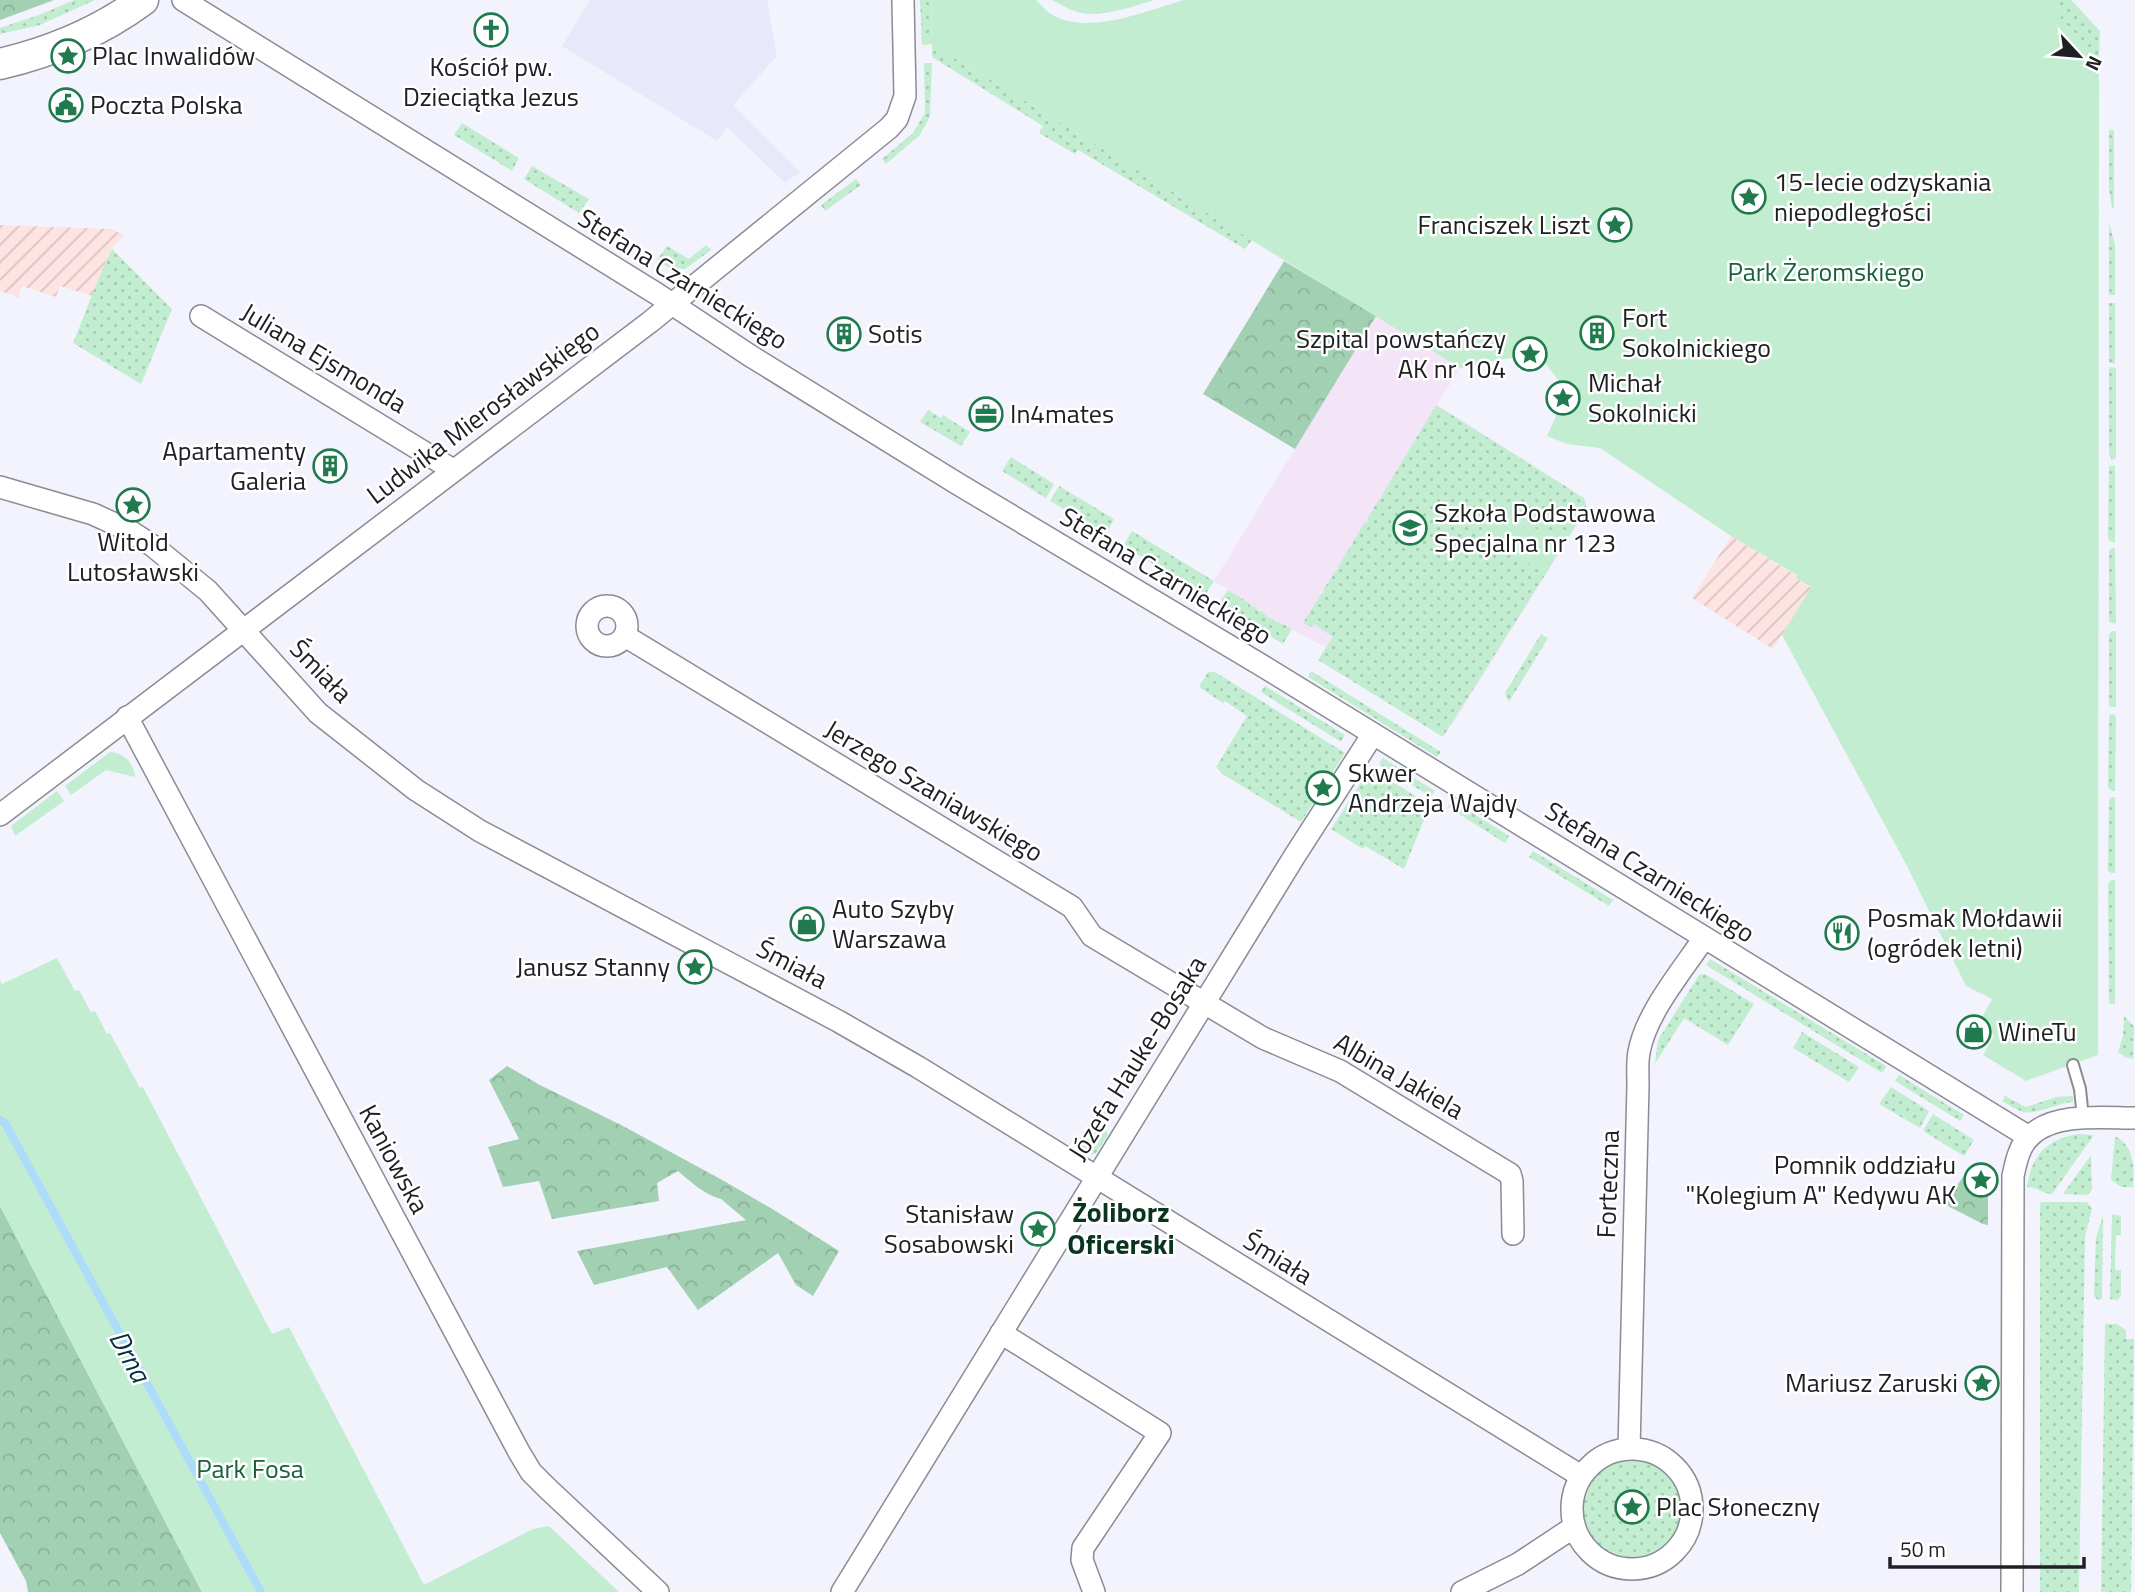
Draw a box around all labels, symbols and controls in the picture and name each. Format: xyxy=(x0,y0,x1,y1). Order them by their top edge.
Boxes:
church icon: Kościół pw. Dzieciątka Jezus xyxy=(472,11,510,49)
north arrow xyxy=(2044,21,2114,91)
place label: Plac Inwalidów xyxy=(92,36,255,75)
place icon: Plac Inwalidów xyxy=(49,37,87,75)
place label: Kościół pw. Dzieciątka Jezus xyxy=(403,47,579,116)
text: N xyxy=(2079,51,2111,76)
place label: Poczta Polska xyxy=(90,85,243,124)
public building icon: Poczta Polska xyxy=(47,86,85,124)
place label: 15-lecie odzyskania niepodległości xyxy=(1774,162,1991,231)
place icon: 15-lecie odzyskania niepodległości xyxy=(1730,178,1768,216)
street label: Stefana Czarnieckiego xyxy=(571,198,796,359)
place label: Franciszek Liszt xyxy=(1418,205,1590,244)
place icon: Franciszek Liszt xyxy=(1596,206,1634,244)
park label: Park Żeromskiego xyxy=(1728,252,1924,291)
street label: Juliana Ejsmonda xyxy=(234,293,414,422)
place label: Fort Sokolnickiego xyxy=(1622,298,1771,367)
street label: Ludwika Mierosławskiego xyxy=(358,312,607,513)
place label: Sotis xyxy=(868,314,923,353)
building icon: Fort Sokolnickiego xyxy=(1578,314,1616,352)
building icon: Sotis xyxy=(825,315,863,353)
place label: Szpital powstańczy AK nr 104 xyxy=(1296,319,1506,388)
place icon: Szpital powstańczy AK nr 104 xyxy=(1511,335,1549,373)
place label: Michał Sokolnicki xyxy=(1588,363,1697,432)
place icon: Michał Sokolnicki xyxy=(1544,379,1582,417)
place label: In4mates xyxy=(1010,394,1114,433)
office icon: In4mates xyxy=(967,395,1005,433)
place label: Apartamenty Galeria xyxy=(162,431,306,500)
building icon: Apartamenty Galeria xyxy=(311,447,349,485)
place icon: Witold Lutosławski xyxy=(114,486,152,524)
place label: Szkoła Podstawowa Specjalna nr 123 xyxy=(1434,493,1656,562)
street label: Stefana Czarnieckiego xyxy=(1053,497,1280,654)
school or university icon: Szkoła Podstawowa Specjalna nr 123 xyxy=(1391,509,1429,547)
place label: Witold Lutosławski xyxy=(67,522,199,591)
street label: Śmiała xyxy=(281,630,362,711)
street label: Jerzego Szaniawskiego xyxy=(818,710,1051,871)
place label: Skwer Andrzeja Wajdy xyxy=(1348,753,1517,822)
place icon: Skwer Andrzeja Wajdy xyxy=(1304,769,1342,807)
street label: Stefana Czarnieckiego xyxy=(1538,791,1763,952)
place label: Auto Szyby Warszawa xyxy=(832,889,954,958)
place label: Posmak Mołdawii (ogródek letni) xyxy=(1867,898,2063,967)
shop icon: Auto Szyby Warszawa xyxy=(788,905,826,943)
restaurant icon: Posmak Mołdawii (ogródek letni) xyxy=(1823,914,1861,952)
street label: Śmiała xyxy=(750,929,835,999)
place label: Janusz Stanny xyxy=(516,947,670,986)
place icon: Janusz Stanny xyxy=(676,948,714,986)
street label: Józefa Hauke-Bosaka xyxy=(1058,948,1215,1168)
place label: WineTu xyxy=(1998,1012,2077,1051)
shop icon: WineTu xyxy=(1955,1013,1993,1051)
street label: Albina Jakiela xyxy=(1327,1023,1472,1129)
street label: Kaniowska xyxy=(349,1097,439,1220)
street label: Forteczna xyxy=(1586,1129,1629,1239)
place label: Pomnik oddziału "Kolegium A" Kedywu AK xyxy=(1685,1145,1956,1214)
place icon: Pomnik oddziału "Kolegium A" Kedywu AK xyxy=(1962,1161,2000,1199)
district label: Żoliborz Oficerski xyxy=(1067,1190,1175,1265)
place label: Stanisław Sosabowski xyxy=(884,1194,1014,1263)
place icon: Stanisław Sosabowski xyxy=(1019,1210,1057,1248)
street label: Śmiała xyxy=(1236,1221,1321,1294)
water label: Drna xyxy=(99,1322,163,1391)
place label: Mariusz Zaruski xyxy=(1785,1363,1958,1402)
place icon: Mariusz Zaruski xyxy=(1963,1364,2001,1402)
park label: Park Fosa xyxy=(196,1449,304,1488)
place label: Plac Słoneczny xyxy=(1656,1487,1820,1526)
place icon: Plac Słoneczny xyxy=(1613,1488,1651,1526)
scale bar xyxy=(1890,1526,2084,1570)
text: 50 m xyxy=(1900,1533,1946,1565)

